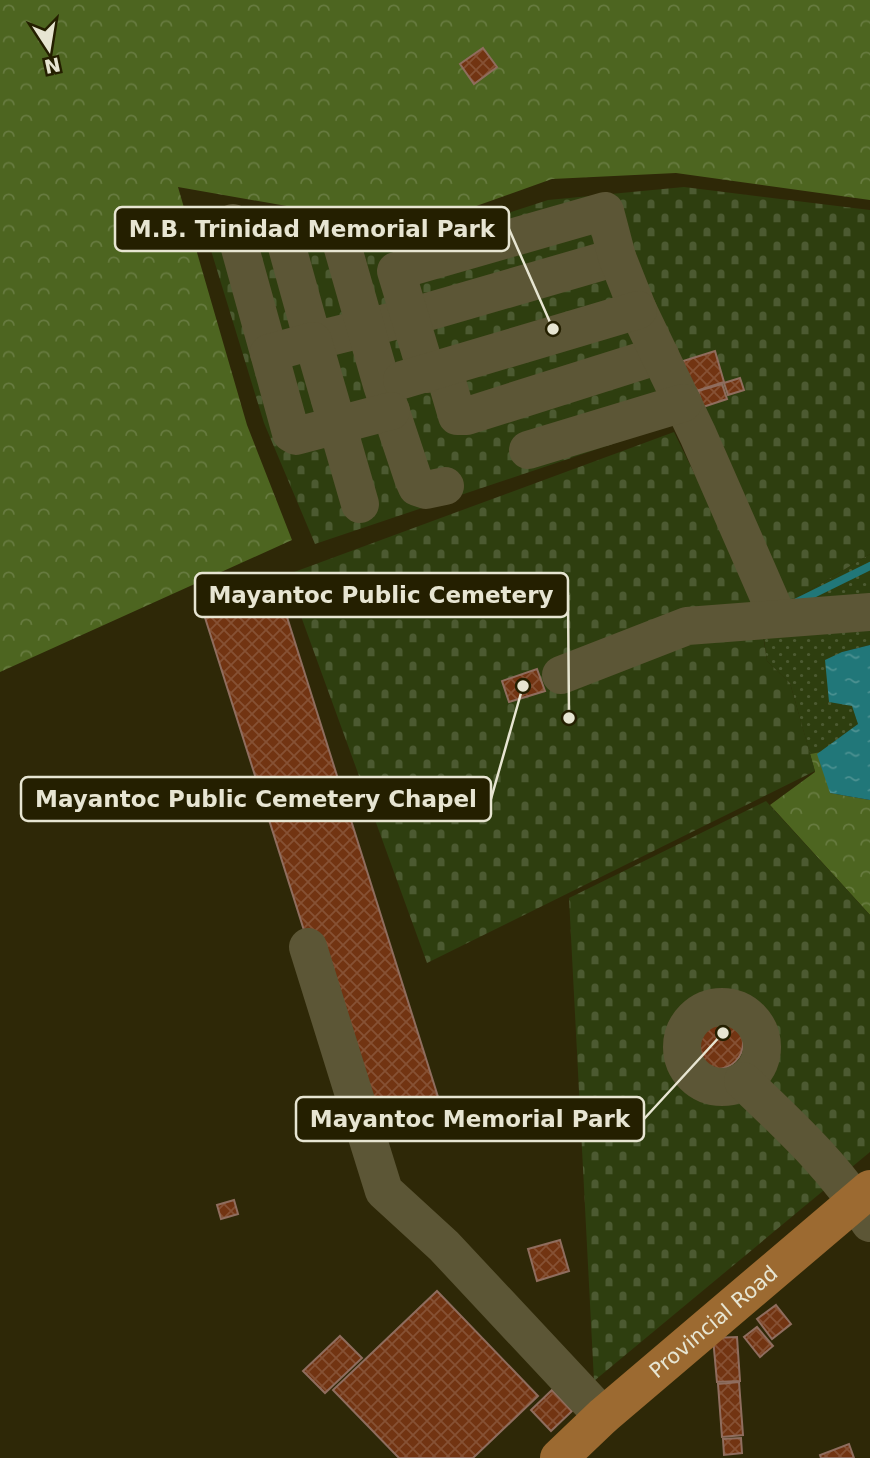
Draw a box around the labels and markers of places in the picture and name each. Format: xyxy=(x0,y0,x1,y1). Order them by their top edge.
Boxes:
callout: M.B. Trinidad Memorial Park xyxy=(115,207,509,251)
callout: Mayantoc Public Cemetery xyxy=(195,573,568,617)
callout: Mayantoc Public Cemetery Chapel xyxy=(21,777,491,821)
callout: Mayantoc Memorial Park xyxy=(296,1097,644,1141)

